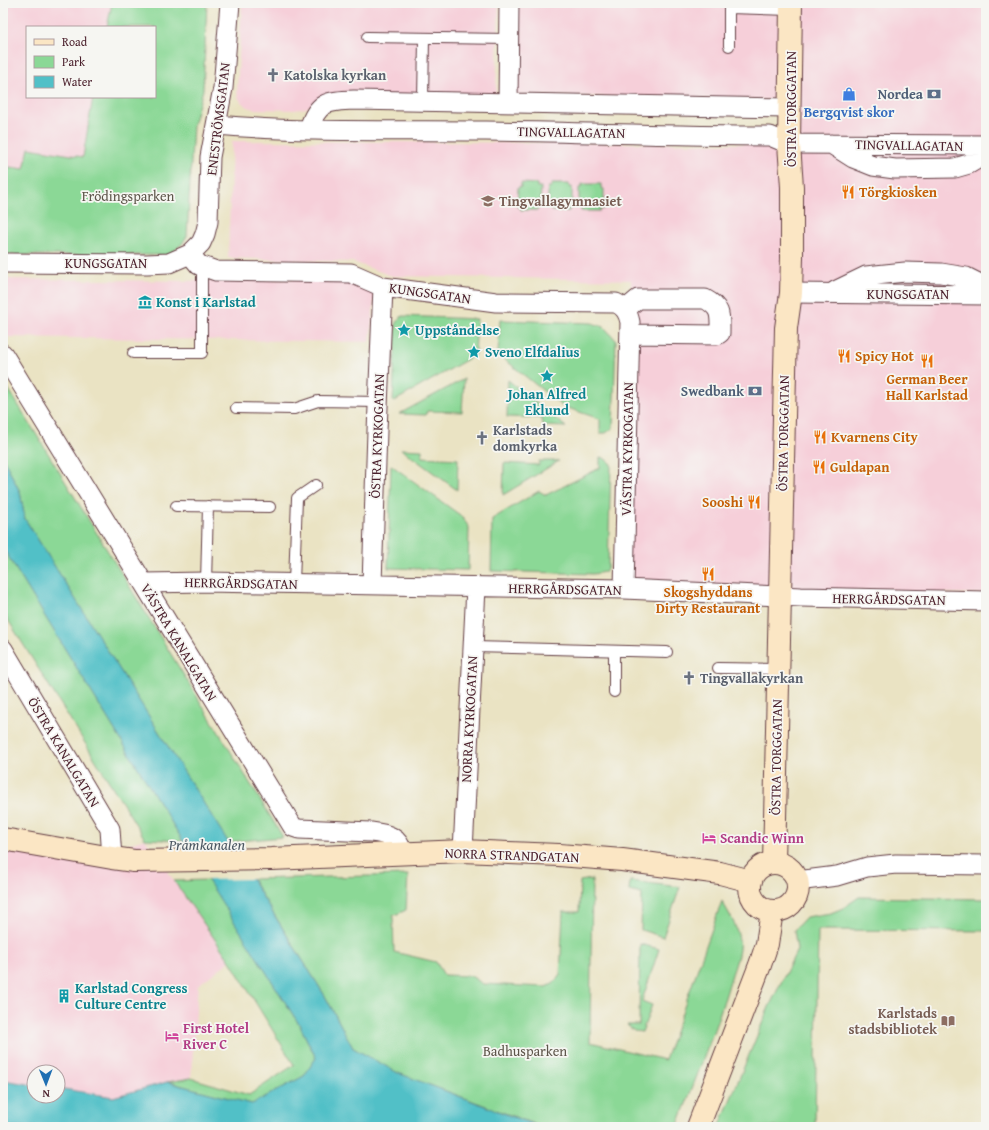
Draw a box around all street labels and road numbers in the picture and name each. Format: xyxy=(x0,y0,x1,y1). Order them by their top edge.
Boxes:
street label: ÖSTRA TORGGATAN xyxy=(781,51,801,167)
street label: ENESTRÖMSGATAN xyxy=(201,61,235,177)
street label: TINGVALLAGATAN xyxy=(517,121,625,143)
street label: TINGVALLAGATAN xyxy=(855,134,963,156)
street label: KUNGSGATAN xyxy=(65,253,147,273)
street label: KUNGSGATAN xyxy=(388,277,472,309)
street label: KUNGSGATAN xyxy=(867,284,949,304)
street label: ÖSTRA KYRKOGATAN xyxy=(365,373,389,499)
street label: ÖSTRA TORGGATAN xyxy=(772,375,794,491)
street label: VÄSTRA KYRKOGATAN xyxy=(616,382,638,516)
street label: HERRGÅRDSGATAN xyxy=(184,572,298,594)
street label: HERRGÅRDSGATAN xyxy=(508,578,622,600)
street label: VÄSTRA KANALGATAN xyxy=(136,579,222,705)
street label: HERRGÅRDSGATAN xyxy=(832,588,946,610)
street label: NORRA KYRKOGATAN xyxy=(456,655,482,783)
street label: ÖSTRA KANALGATAN xyxy=(23,693,105,811)
street label: ÖSTRA TORGGATAN xyxy=(765,699,787,815)
street label: NORRA STRANDGATAN xyxy=(444,843,580,867)

